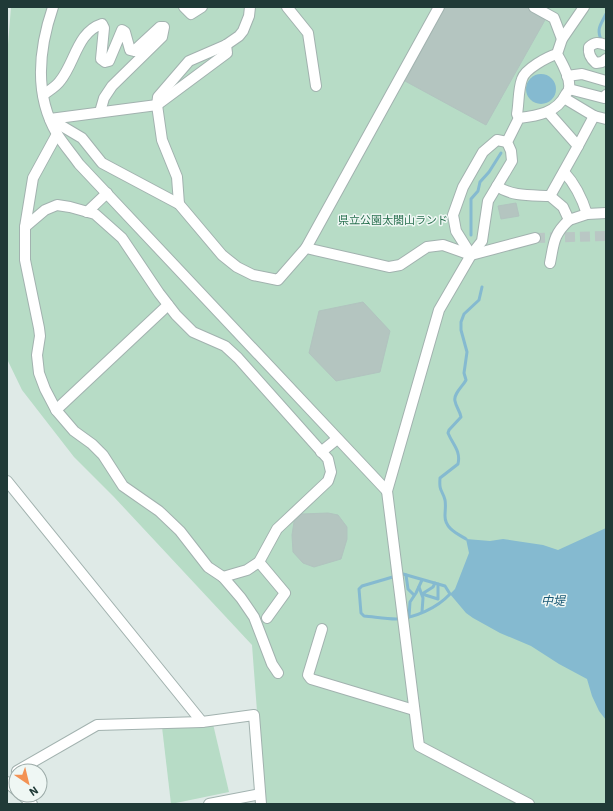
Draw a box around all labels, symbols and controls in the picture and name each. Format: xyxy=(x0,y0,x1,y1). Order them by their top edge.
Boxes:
park label: 県立公園太閤山ランド xyxy=(338,213,448,227)
water label: 中堤 xyxy=(541,593,567,608)
north arrow xyxy=(8,763,48,803)
text: N xyxy=(26,783,41,799)

